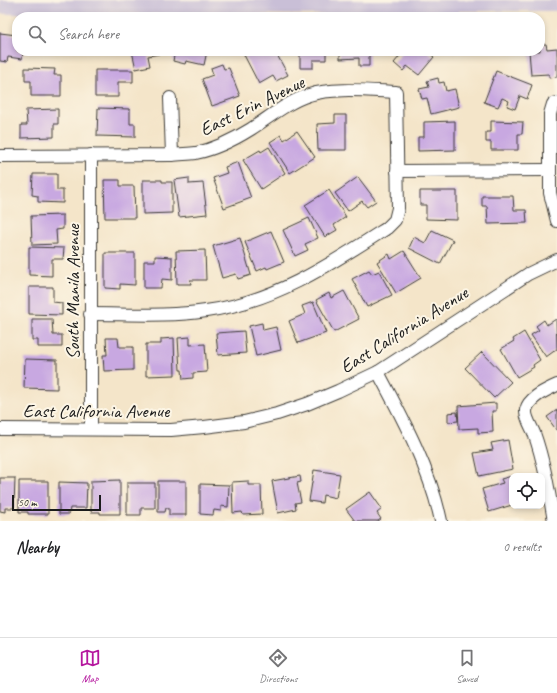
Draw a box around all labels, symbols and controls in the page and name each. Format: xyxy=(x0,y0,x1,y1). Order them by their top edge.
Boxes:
search box xyxy=(12,12,545,56)
icon: search xyxy=(26,23,48,45)
text: Search here xyxy=(58,25,119,44)
street label: East Erin Avenue xyxy=(196,70,310,142)
street label: South Manila Avenue xyxy=(61,223,85,360)
street label: East California Avenue xyxy=(336,280,474,379)
street label: East California Avenue xyxy=(23,399,171,423)
map controls xyxy=(509,473,545,509)
button: locate xyxy=(509,473,545,509)
scale bar xyxy=(12,493,101,512)
text: 50 m xyxy=(18,495,37,509)
text: Nearby xyxy=(16,537,59,558)
text: 0 results xyxy=(503,539,541,555)
tab: Map xyxy=(79,647,101,685)
tab: Directions xyxy=(259,647,298,685)
tab: Saved xyxy=(456,647,478,685)

